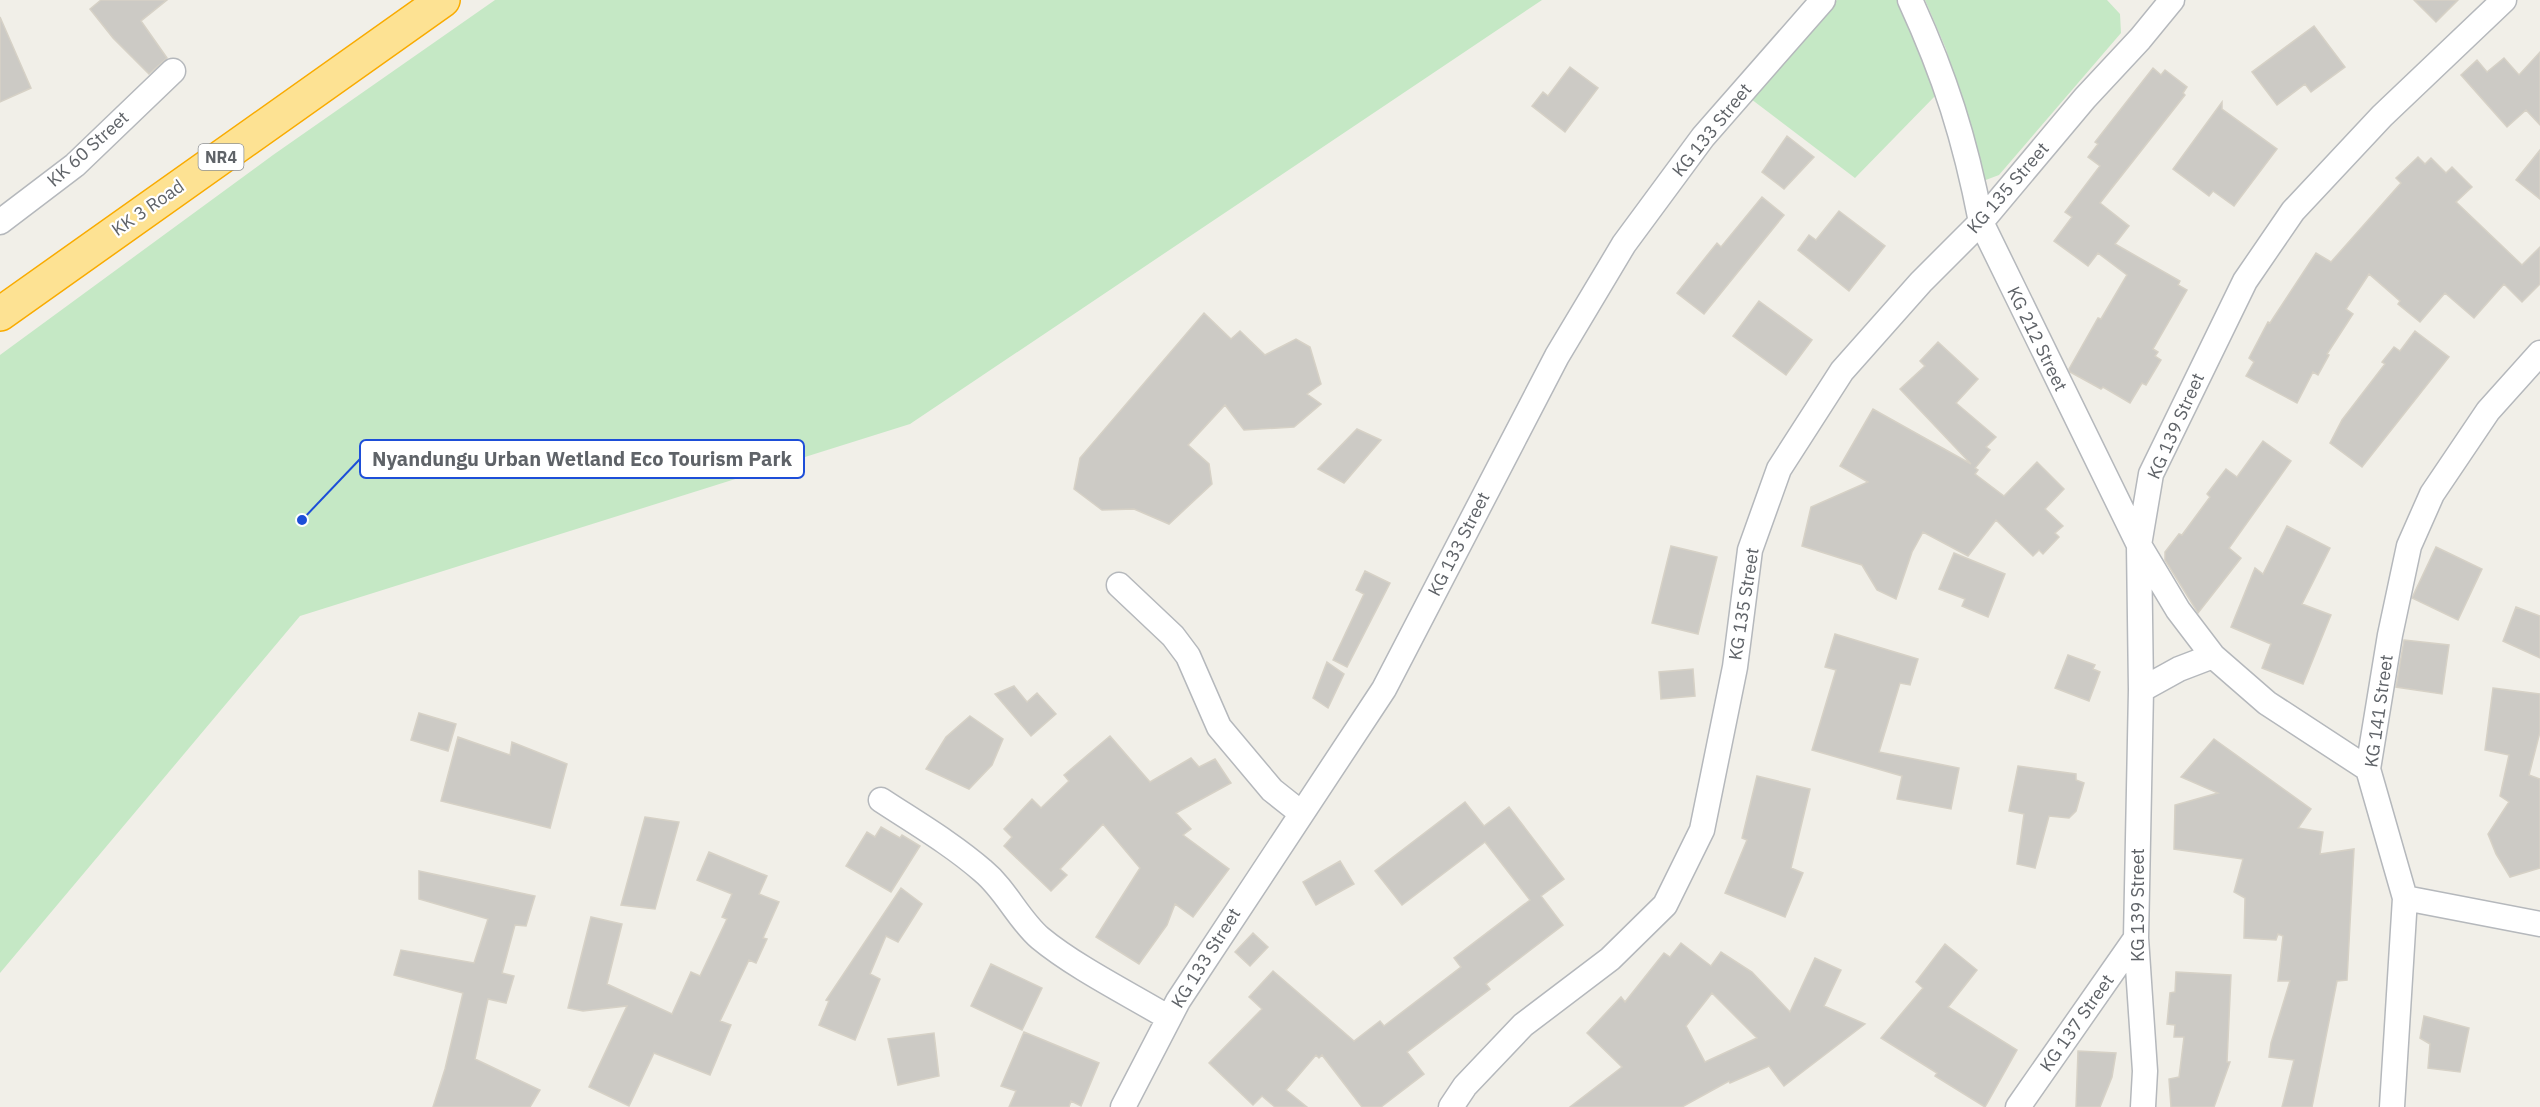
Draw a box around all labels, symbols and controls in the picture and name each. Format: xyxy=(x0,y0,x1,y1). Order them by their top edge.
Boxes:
street label: KG 133 Street xyxy=(1667,78,1756,181)
street label: KK 60 Street xyxy=(42,106,133,191)
street label: KG 135 Street xyxy=(1962,137,2054,238)
road number: NR4 xyxy=(198,144,244,170)
street label: KK 3 Road xyxy=(107,174,189,241)
street label: KG 212 Street xyxy=(2002,283,2073,395)
street label: KG 139 Street xyxy=(2142,369,2209,482)
callout: Nyandungu Urban Wetland Eco Tourism Park xyxy=(360,440,804,478)
text: Nyandungu Urban Wetland Eco Tourism Park xyxy=(372,445,792,472)
street label: KG 133 Street xyxy=(1422,488,1495,600)
street label: KG 135 Street xyxy=(1723,546,1764,662)
street label: KG 141 Street xyxy=(2359,653,2398,769)
street label: KG 139 Street xyxy=(2126,848,2149,962)
street label: KG 133 Street xyxy=(1166,903,1245,1012)
street label: KG 137 Street xyxy=(2035,970,2119,1076)

